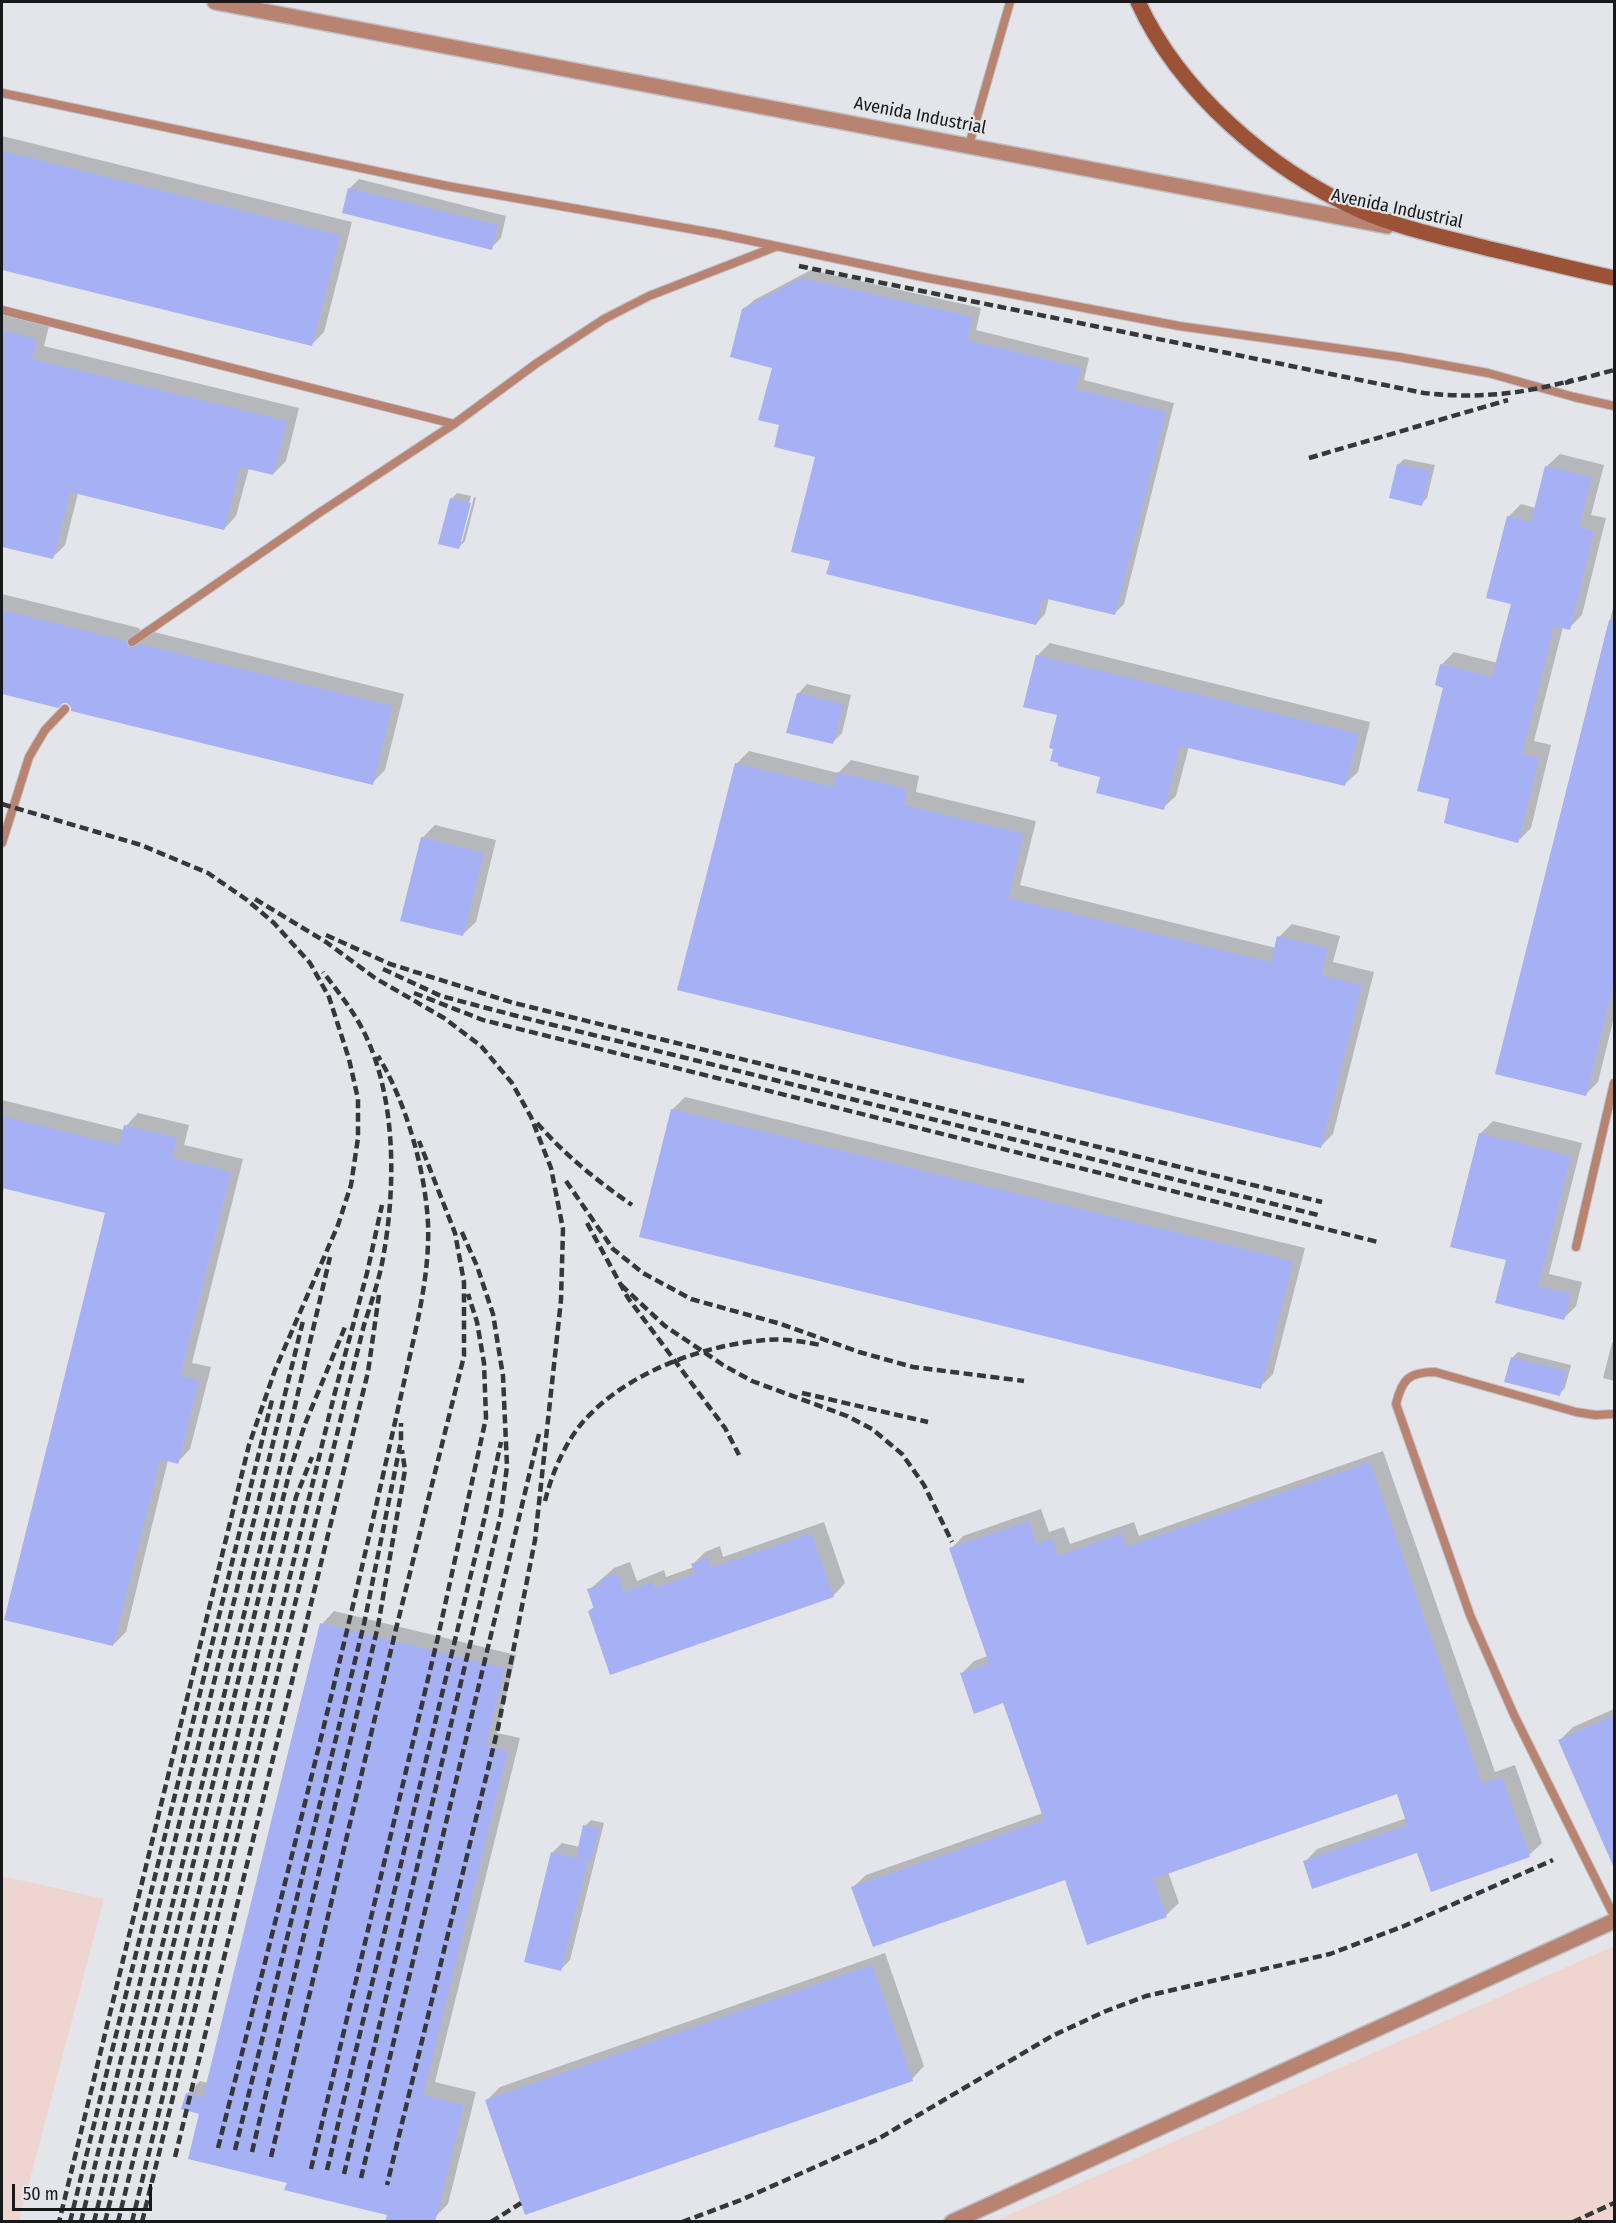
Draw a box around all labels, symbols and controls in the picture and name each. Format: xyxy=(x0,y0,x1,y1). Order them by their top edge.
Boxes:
street label: Avenida Industrial xyxy=(852,93,988,139)
street label: Avenida Industrial xyxy=(1329,184,1465,234)
scale bar xyxy=(15,2172,154,2210)
text: 50 m xyxy=(23,2183,59,2205)

